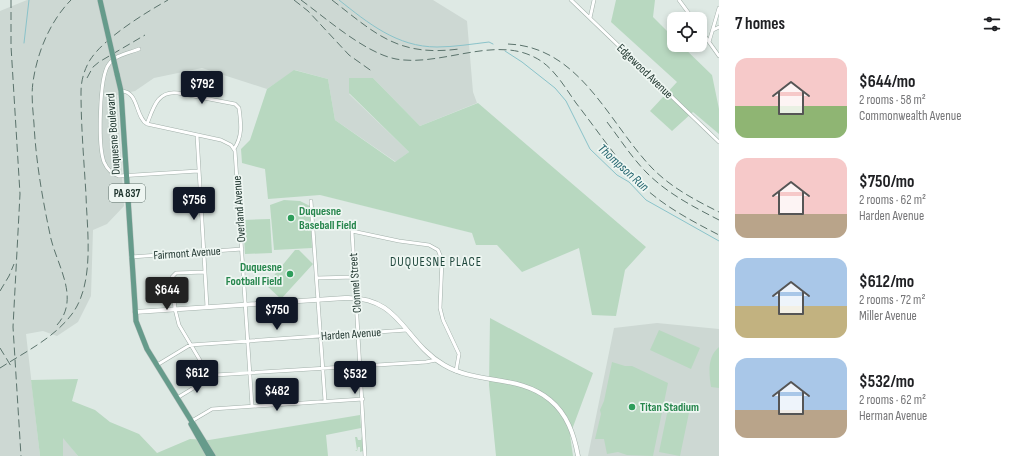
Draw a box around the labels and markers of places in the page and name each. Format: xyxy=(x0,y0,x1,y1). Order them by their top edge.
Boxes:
pin: $792 xyxy=(178,71,226,105)
pin: $756 xyxy=(170,187,218,221)
place label: Duquesne Baseball Field xyxy=(299,204,357,233)
marker: Duquesne Baseball Field xyxy=(286,213,296,223)
place label: Duquesne Football Field xyxy=(226,260,282,289)
marker: Duquesne Football Field xyxy=(285,269,295,279)
pin: $644 xyxy=(143,277,191,311)
pin: $750 xyxy=(253,297,301,331)
pin: $612 xyxy=(173,360,221,394)
pin: $532 xyxy=(331,361,379,395)
pin: $482 xyxy=(253,378,301,412)
place label: Titan Stadium xyxy=(640,400,699,415)
marker: Titan Stadium xyxy=(627,402,637,412)

